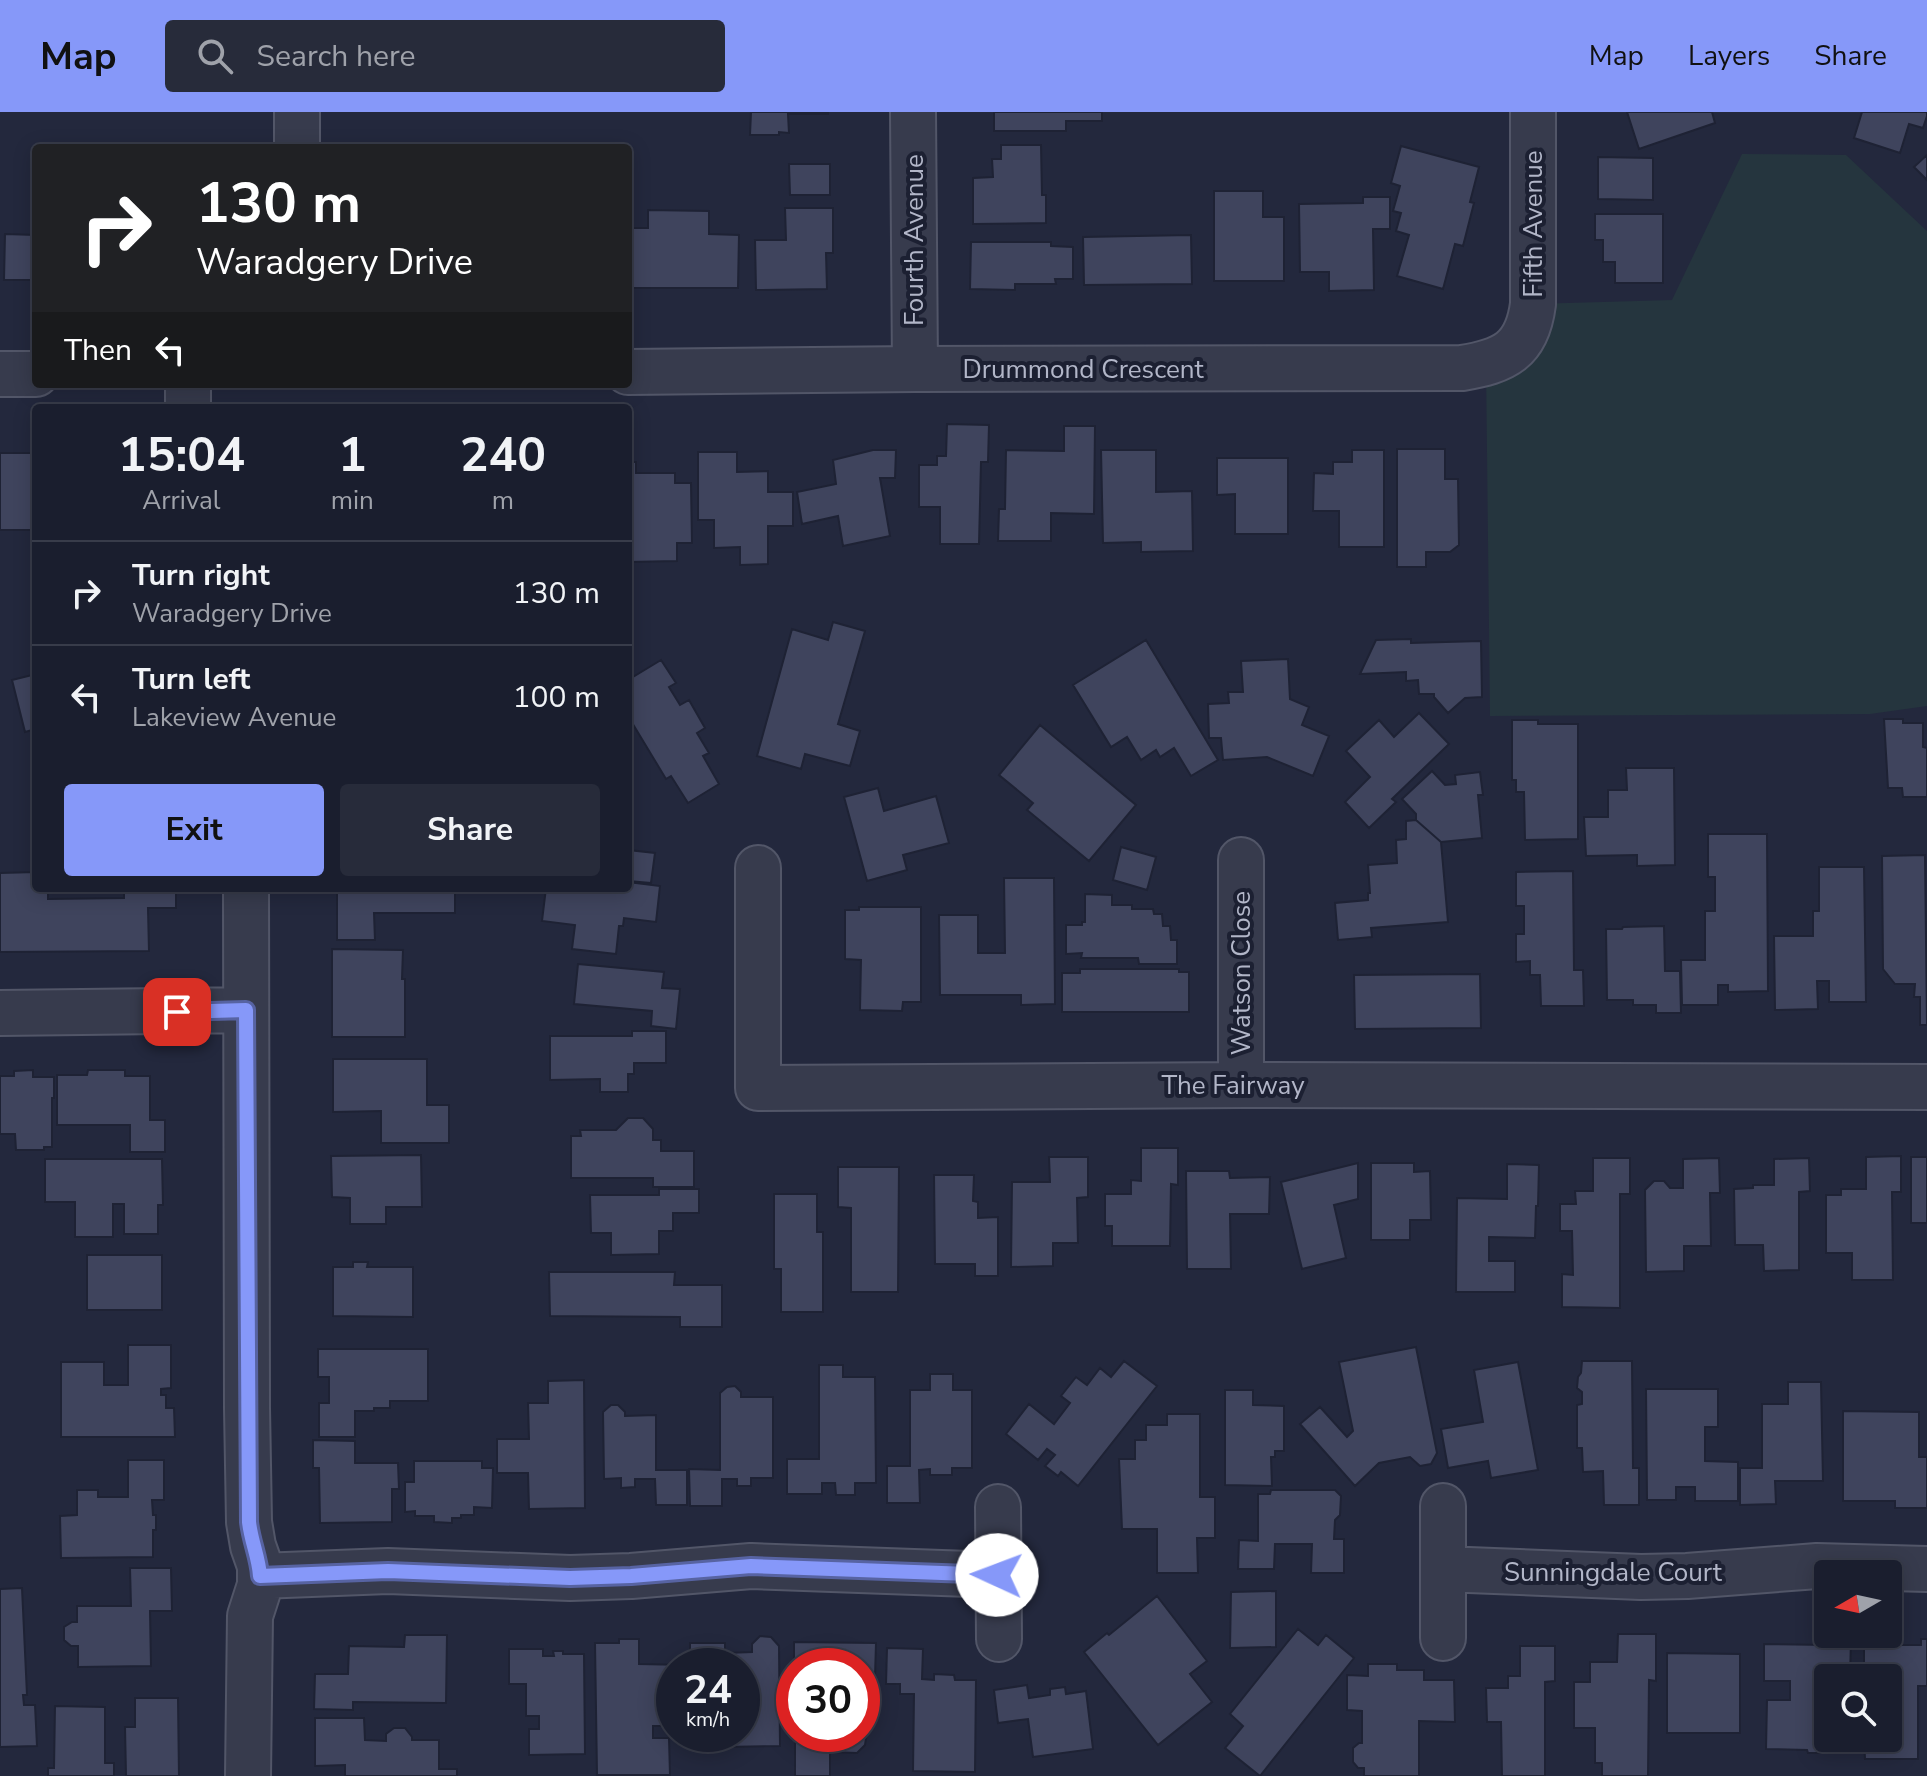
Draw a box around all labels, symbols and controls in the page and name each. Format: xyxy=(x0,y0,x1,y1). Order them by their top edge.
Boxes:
search box xyxy=(165,20,725,92)
text: Map xyxy=(40,31,117,82)
icon: search xyxy=(193,34,237,78)
text: Search here xyxy=(257,36,416,77)
text: Map xyxy=(1589,37,1644,75)
text: Layers xyxy=(1688,37,1770,75)
text: Share xyxy=(1814,37,1887,75)
street label: Fifth Avenue xyxy=(1516,150,1551,298)
street label: Fourth Avenue xyxy=(897,154,932,326)
text: 130 m xyxy=(196,165,361,242)
icon: right xyxy=(64,176,168,280)
text: Waradgery Drive xyxy=(196,238,473,287)
icon: left xyxy=(148,328,192,372)
text: Then xyxy=(64,330,132,371)
street label: Drummond Crescent xyxy=(962,352,1205,387)
text: 15:04 xyxy=(118,422,245,488)
text: 1 xyxy=(338,422,367,488)
text: 240 xyxy=(460,422,546,488)
text: Arrival xyxy=(142,483,221,518)
text: min xyxy=(331,483,374,518)
text: m xyxy=(492,483,514,518)
text: Turn right xyxy=(132,555,270,596)
icon: right xyxy=(64,571,108,615)
text: 130 m xyxy=(513,573,600,614)
text: Waradgery Drive xyxy=(132,596,332,631)
text: Turn left xyxy=(132,659,250,700)
icon: left xyxy=(64,675,108,719)
text: 100 m xyxy=(513,677,600,718)
text: Lakeview Avenue xyxy=(132,700,336,735)
button: Exit xyxy=(64,784,324,876)
button: Share xyxy=(340,784,600,876)
street label: Watson Close xyxy=(1224,891,1259,1055)
pin xyxy=(143,978,211,1046)
icon: arrive xyxy=(155,990,199,1034)
street label: The Fairway xyxy=(1161,1068,1305,1103)
position arrow xyxy=(955,1533,1039,1617)
street label: Sunningdale Court xyxy=(1504,1555,1723,1590)
north arrow xyxy=(1814,1560,1902,1648)
map controls xyxy=(1814,1560,1902,1752)
speed limit sign: 30 xyxy=(776,1648,880,1752)
text: 24 xyxy=(684,1663,732,1717)
button: search xyxy=(1814,1664,1902,1752)
text: km/h xyxy=(686,1706,730,1733)

